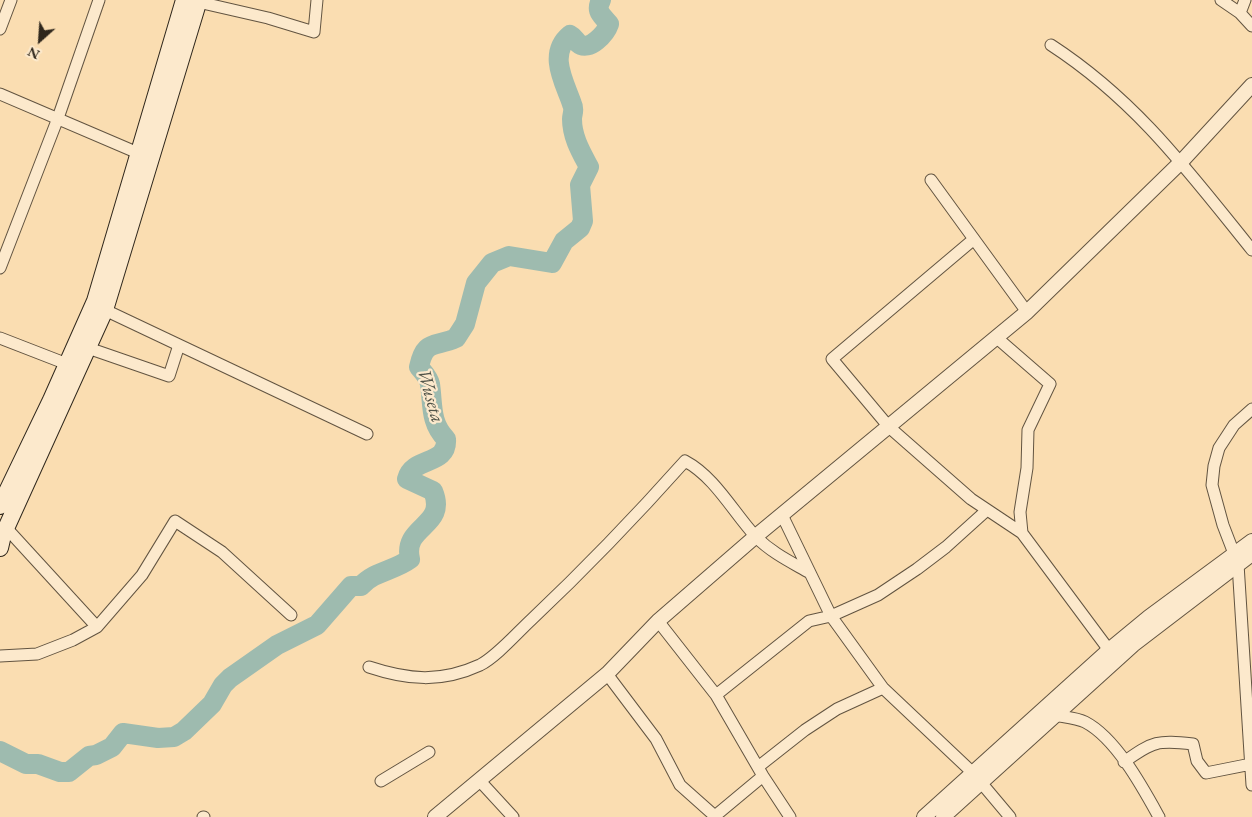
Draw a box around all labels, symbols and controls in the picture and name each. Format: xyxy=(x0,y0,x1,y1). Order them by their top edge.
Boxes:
north arrow xyxy=(15,15,65,65)
text: N xyxy=(24,43,42,64)
water label: Wuseta xyxy=(411,367,449,425)

